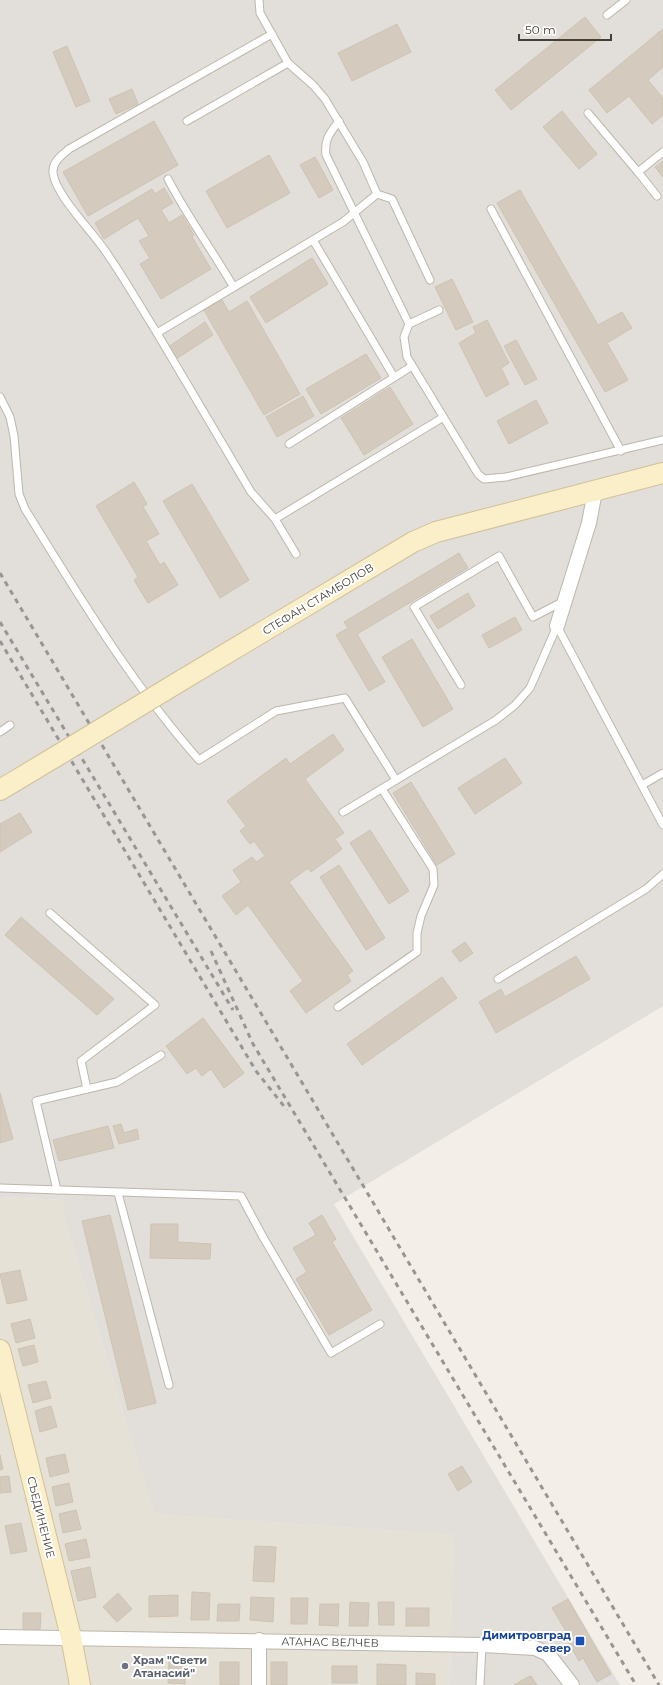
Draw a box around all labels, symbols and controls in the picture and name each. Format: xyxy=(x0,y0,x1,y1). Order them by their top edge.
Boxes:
scale bar xyxy=(519,16,611,42)
text: 50 m xyxy=(525,22,556,37)
street label: СТЕФАН СТАМБОЛОВ xyxy=(260,560,376,638)
street label: СЪЕДИНЕНИЕ xyxy=(24,1475,58,1559)
place label: Димитровград север xyxy=(482,1628,571,1655)
street label: АТАНАС ВЕЛЧЕВ xyxy=(281,1634,379,1650)
marker: Димитровград север xyxy=(574,1635,586,1647)
place label: Храм "Свети Атанасий" xyxy=(133,1653,207,1680)
marker: Храм "Свети Атанасий" xyxy=(120,1661,130,1671)

